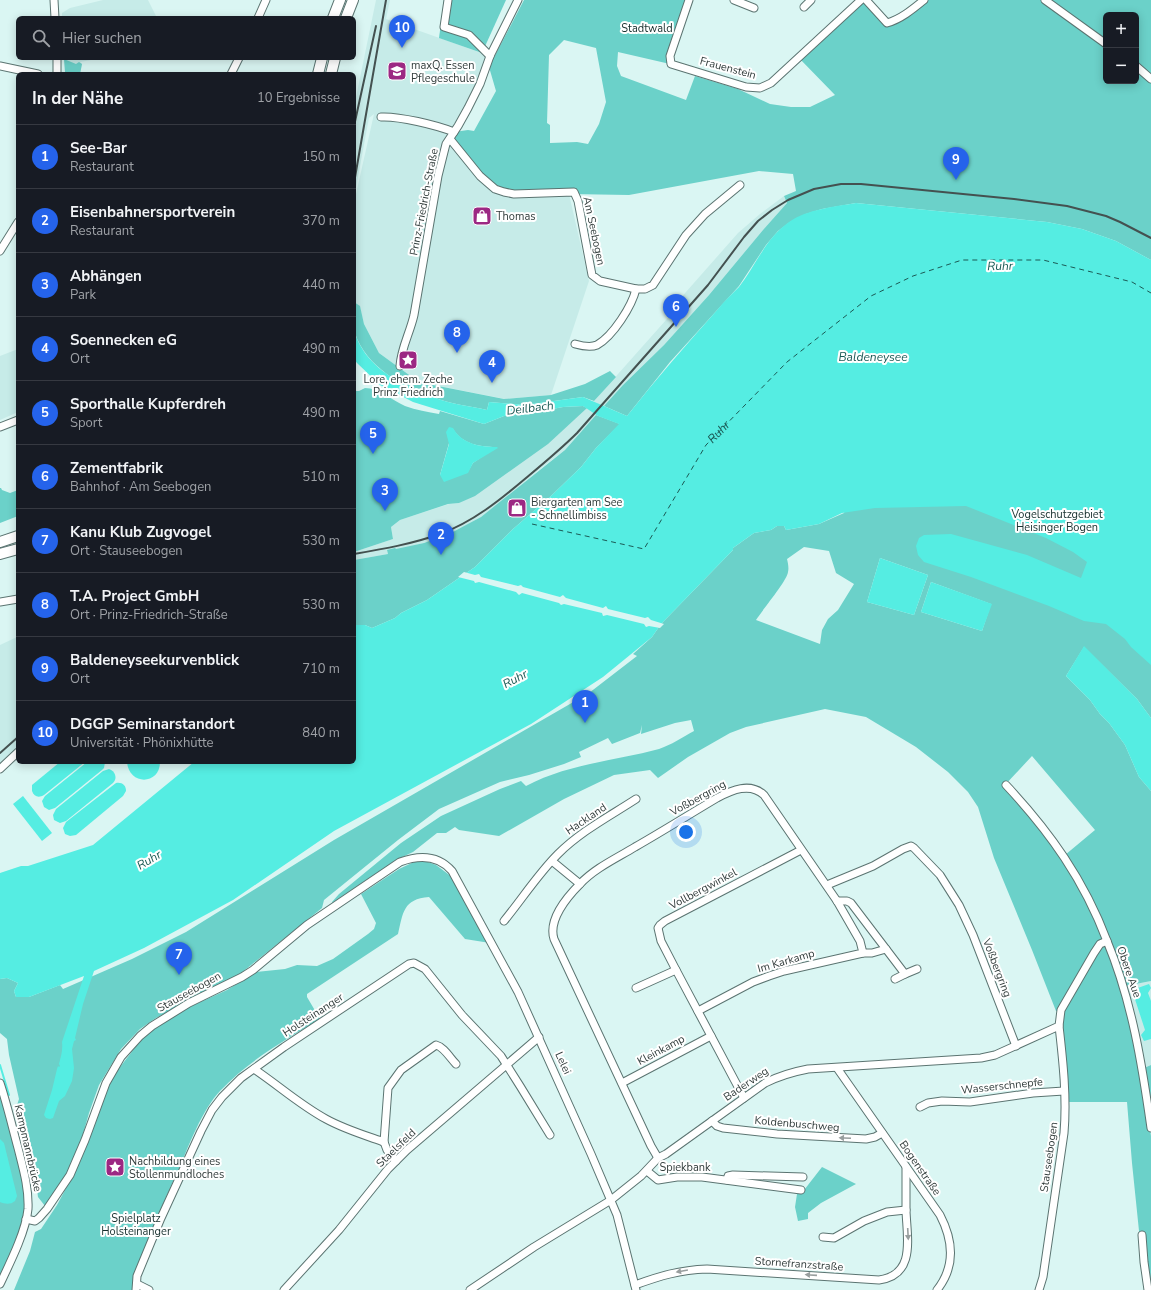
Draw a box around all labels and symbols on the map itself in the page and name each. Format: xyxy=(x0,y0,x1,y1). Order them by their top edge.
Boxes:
pin: 10 xyxy=(389,15,415,48)
park label: Stadtwald xyxy=(621,21,673,36)
street label: Frauenstein xyxy=(698,53,758,83)
place label: maxQ. Essen Pflegeschule xyxy=(411,58,475,86)
school or university icon: maxQ. Essen Pflegeschule xyxy=(386,60,408,82)
street label: Prinz-Friedrich-Straße xyxy=(406,147,442,257)
pin: 9 xyxy=(943,147,969,180)
street label: Am Seebogen xyxy=(579,195,609,267)
shop icon: Thomas xyxy=(471,205,493,227)
place label: Thomas xyxy=(496,209,536,224)
water label: Ruhr xyxy=(987,258,1014,274)
pin: 6 xyxy=(663,294,689,327)
pin: 8 xyxy=(444,320,470,353)
place icon: Lore, ehem. Zeche Prinz Friedrich xyxy=(397,349,419,371)
water label: Baldeneysee xyxy=(838,349,908,365)
pin: 4 xyxy=(479,350,505,383)
place label: Lore, ehem. Zeche Prinz Friedrich xyxy=(363,372,453,400)
water label: Deilbach xyxy=(506,397,555,419)
water label: Ruhr xyxy=(704,417,734,447)
pin: 5 xyxy=(360,421,386,454)
pin: 3 xyxy=(372,478,398,511)
place label: Biergarten am See - Schnellimbiss xyxy=(531,495,623,523)
shop icon: Biergarten am See - Schnellimbiss xyxy=(506,497,528,519)
park label: Vogelschutzgebiet Heisinger Bogen xyxy=(1010,507,1103,535)
pin: 2 xyxy=(428,522,454,555)
water label: Ruhr xyxy=(500,666,531,692)
pin: 1 xyxy=(572,690,598,723)
street label: Voßbergring xyxy=(667,777,729,820)
street label: Hackland xyxy=(563,800,609,838)
your location xyxy=(676,822,696,842)
water label: Ruhr xyxy=(134,846,165,874)
street label: Vollbergwinkel xyxy=(666,865,740,914)
street label: Voßbergring xyxy=(979,936,1015,999)
pin: 7 xyxy=(166,942,192,975)
street label: Obere Aue xyxy=(1113,944,1145,1000)
street label: Im Karkamp xyxy=(756,946,816,976)
street label: Stauseebogen xyxy=(154,968,224,1016)
street label: Holsteinanger xyxy=(280,990,346,1040)
street label: Kleinkamp xyxy=(635,1031,687,1069)
street label: Lelei xyxy=(551,1049,575,1077)
street label: Baderweg xyxy=(721,1063,771,1105)
street label: Wasserschnepfe xyxy=(960,1074,1044,1098)
street label: Kampmannbrücke xyxy=(11,1103,45,1193)
street label: Koldenbuschweg xyxy=(754,1113,840,1135)
street label: Stauseebogen xyxy=(1037,1121,1061,1193)
street label: Staelsfeld xyxy=(373,1125,419,1171)
one-way arrow xyxy=(839,1135,851,1142)
street label: Bogenstraße xyxy=(896,1138,944,1198)
place label: Nachbildung eines Stollenmundloches xyxy=(129,1154,224,1182)
place icon: Nachbildung eines Stollenmundloches xyxy=(104,1156,126,1178)
street label: Spiekbank xyxy=(659,1160,711,1175)
park label: Spielplatz Holsteinanger xyxy=(101,1211,171,1239)
one-way arrow xyxy=(904,1228,911,1240)
street label: Stornefranzstraße xyxy=(754,1253,844,1275)
one-way arrow xyxy=(676,1268,688,1274)
one-way arrow xyxy=(805,1272,817,1279)

